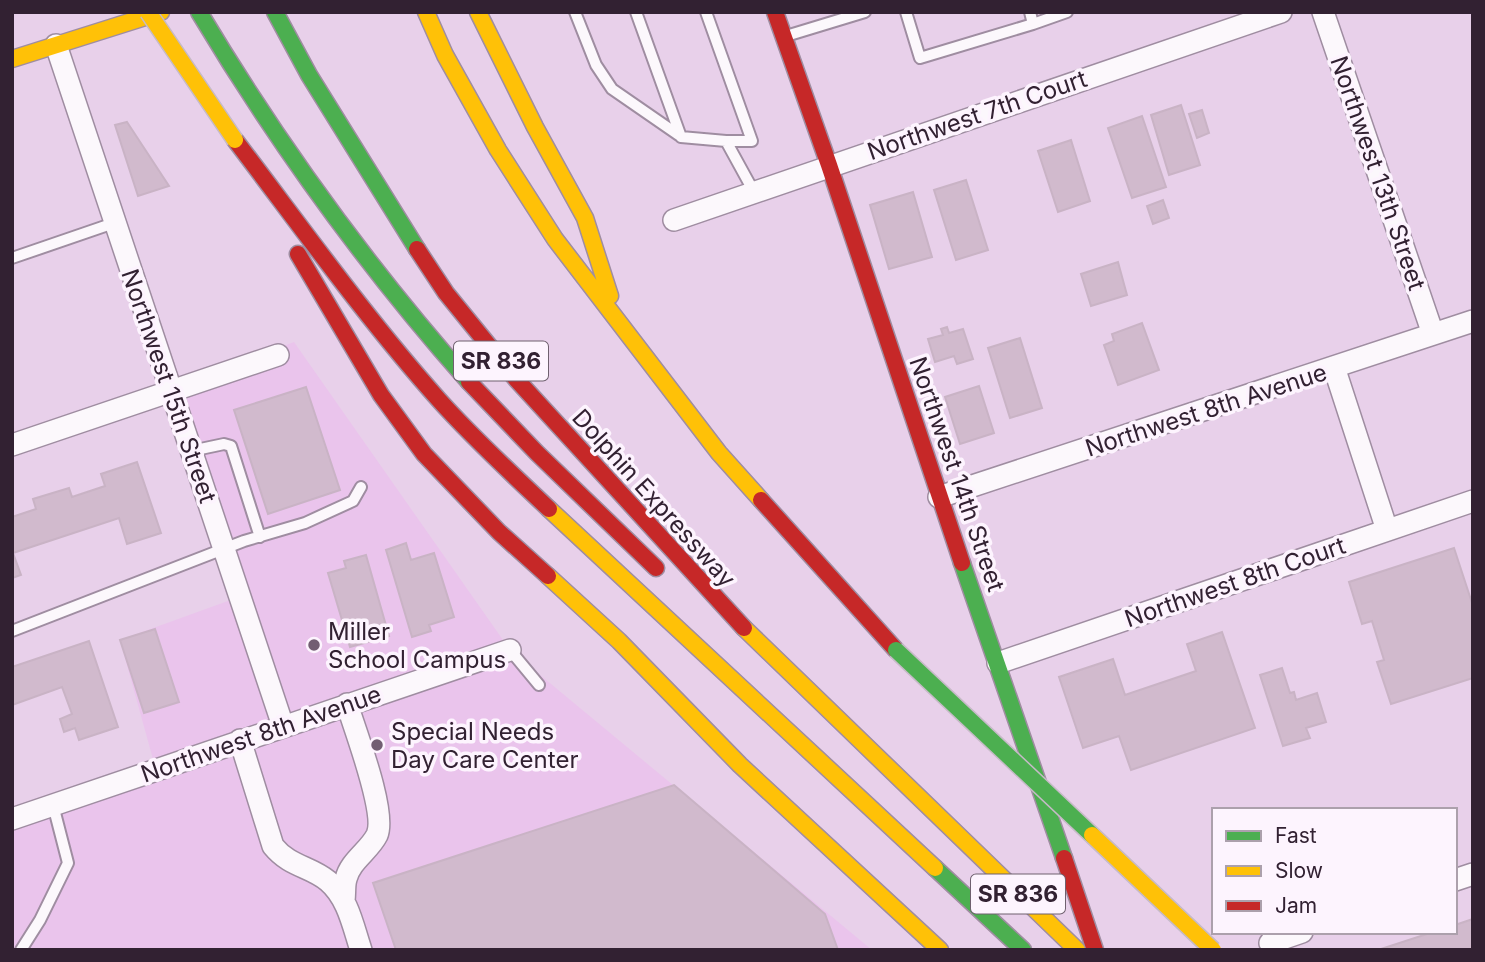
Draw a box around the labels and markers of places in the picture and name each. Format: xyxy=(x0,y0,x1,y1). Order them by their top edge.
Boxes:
place label: Miller School Campus xyxy=(328,617,506,674)
marker: Miller School Campus xyxy=(306,637,322,653)
place label: Special Needs Day Care Center xyxy=(391,717,578,774)
marker: Special Needs Day Care Center xyxy=(369,737,385,753)

